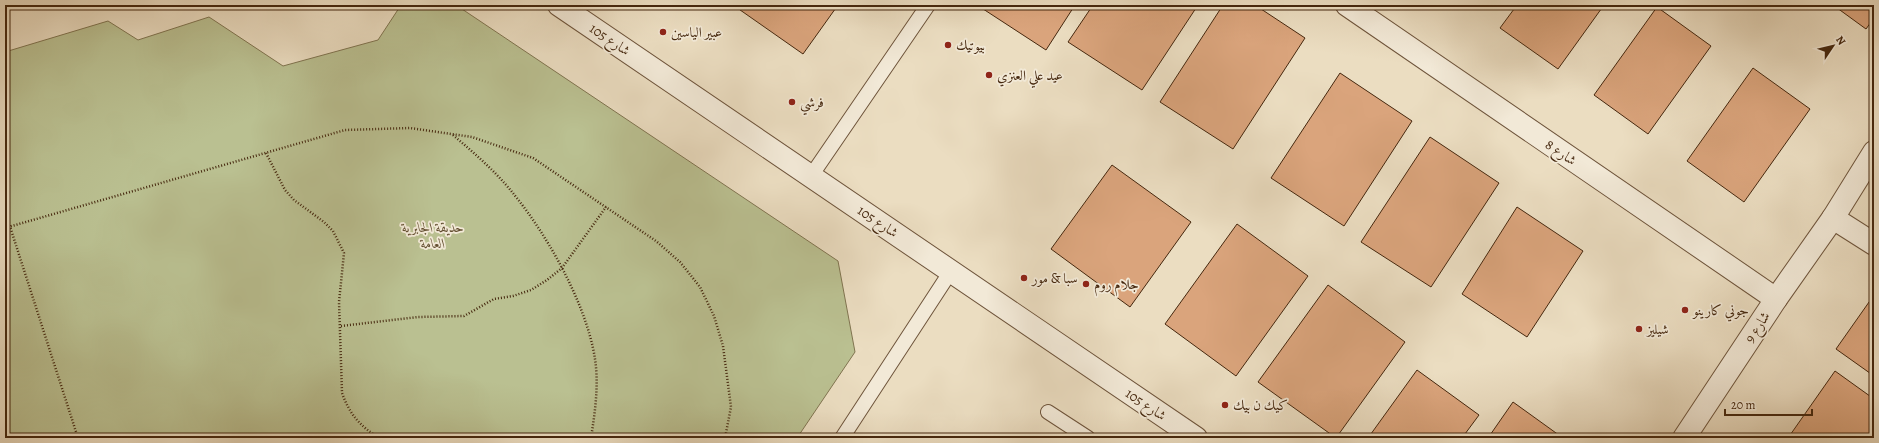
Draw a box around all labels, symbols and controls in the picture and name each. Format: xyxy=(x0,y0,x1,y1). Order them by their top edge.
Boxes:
street label: شارع 105 xyxy=(584,19,634,62)
place label: عبير الياسين xyxy=(671,23,722,42)
north arrow xyxy=(1813,26,1853,66)
marker: عبير الياسين xyxy=(658,27,668,37)
text: N xyxy=(1832,33,1849,48)
place label: بيوتيك xyxy=(956,36,985,55)
marker: بيوتيك xyxy=(943,40,953,50)
place label: عيد علي العنزي xyxy=(997,66,1063,88)
marker: عيد علي العنزي xyxy=(984,70,994,80)
place label: فرشي xyxy=(800,93,824,116)
marker: فرشي xyxy=(787,97,797,107)
street label: شارع 8 xyxy=(1540,135,1580,171)
street label: شارع 105 xyxy=(852,201,902,244)
park label: حديقة الجابرية العامة xyxy=(400,218,464,253)
place label: سبا & مور xyxy=(1030,269,1078,288)
marker: سبا & مور xyxy=(1019,273,1029,283)
place label: جلام روم xyxy=(1094,275,1139,297)
marker: جلام روم xyxy=(1081,279,1091,289)
place label: جوني كارينو xyxy=(1691,301,1749,322)
marker: جوني كارينو xyxy=(1680,305,1690,315)
street label: شارع 9 xyxy=(1740,308,1776,348)
place label: شيليز xyxy=(1645,320,1669,339)
marker: شيليز xyxy=(1634,324,1644,334)
street label: شارع 105 xyxy=(1120,384,1170,427)
scale bar xyxy=(1725,391,1812,417)
place label: كيك ن بيك xyxy=(1233,396,1288,415)
text: 20 m xyxy=(1731,397,1755,413)
marker: كيك ن بيك xyxy=(1220,400,1230,410)

